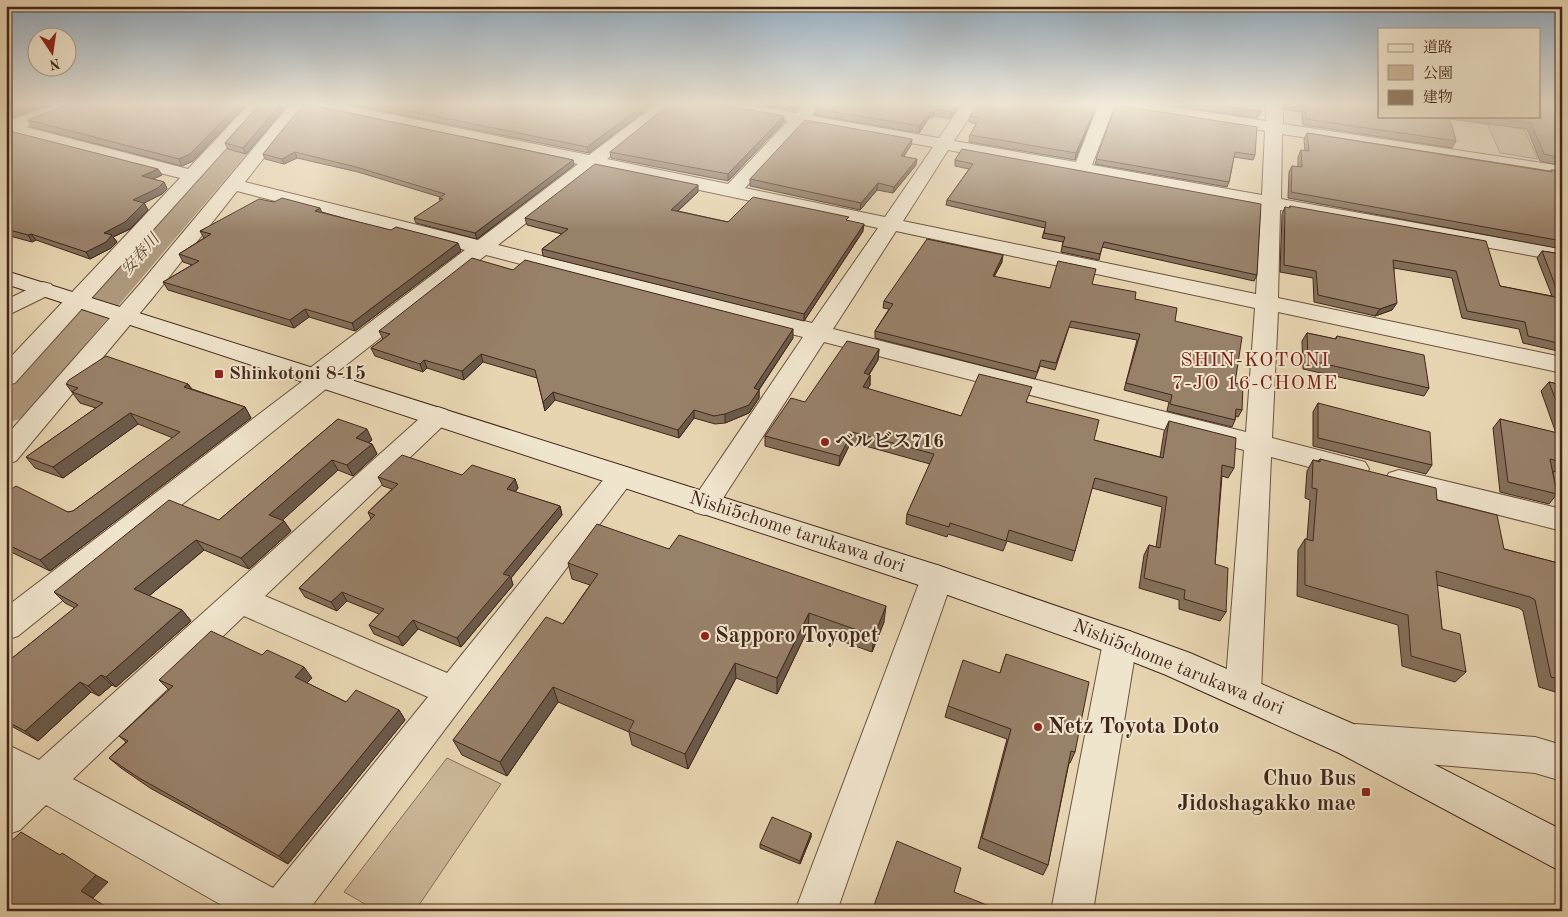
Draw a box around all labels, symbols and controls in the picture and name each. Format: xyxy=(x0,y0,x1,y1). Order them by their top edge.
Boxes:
north arrow xyxy=(28,28,78,78)
legend xyxy=(1378,28,1540,118)
text: 道路 xyxy=(1423,39,1453,56)
text: N xyxy=(48,56,61,72)
text: 公園 xyxy=(1423,65,1453,82)
text: 建物 xyxy=(1423,89,1453,106)
water label: 安春川 xyxy=(118,229,164,278)
district label: SHIN-KOTONI 7-JO 16-CHOME xyxy=(1172,351,1338,394)
place label: Shinkotoni 8-15 xyxy=(229,365,366,384)
marker: Shinkotoni 8-15 xyxy=(213,368,225,380)
place label: ベルビス716 xyxy=(835,431,944,452)
marker: ベルビス716 xyxy=(819,436,831,448)
street label: Nishi5chome tarukawa dori xyxy=(687,489,907,577)
street label: Nishi5chome tarukawa dori xyxy=(1070,617,1286,719)
place label: Sapporo Toyopet xyxy=(715,625,879,647)
marker: Sapporo Toyopet xyxy=(699,630,711,642)
place label: Netz Toyota Doto xyxy=(1048,716,1219,738)
marker: Netz Toyota Doto xyxy=(1032,721,1044,733)
place label: Chuo Bus Jidoshagakko mae xyxy=(1177,768,1356,815)
marker: Chuo Bus Jidoshagakko mae xyxy=(1360,786,1372,798)

